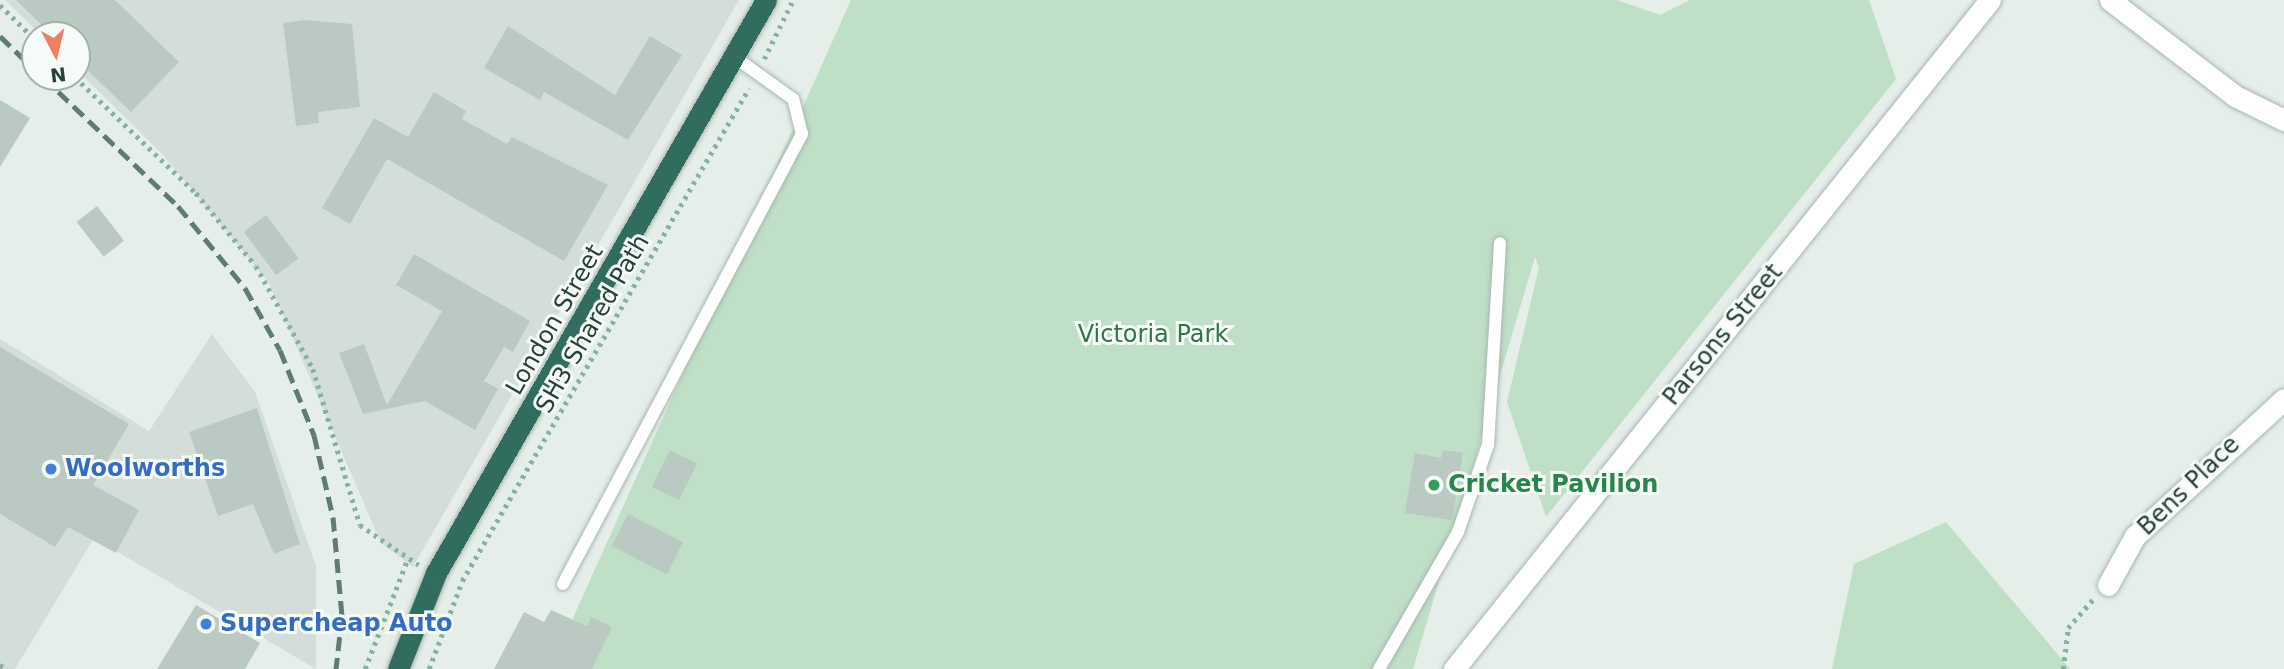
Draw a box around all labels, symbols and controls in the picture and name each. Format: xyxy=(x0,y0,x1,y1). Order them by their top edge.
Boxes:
north arrow xyxy=(21,21,91,91)
text: N xyxy=(49,63,68,87)
street label: SH3 Shared Path xyxy=(530,230,656,418)
street label: London Street xyxy=(500,240,610,400)
street label: Parsons Street xyxy=(1657,259,1789,411)
park label: Victoria Park xyxy=(1078,321,1228,349)
street label: Bens Place xyxy=(2132,430,2246,542)
place label: Woolworths xyxy=(65,455,225,483)
marker: Woolworths xyxy=(43,461,59,477)
place label: Cricket Pavilion xyxy=(1448,471,1658,499)
marker: Cricket Pavilion xyxy=(1426,477,1442,493)
place label: Supercheap Auto xyxy=(220,610,453,638)
marker: Supercheap Auto xyxy=(198,616,214,632)

